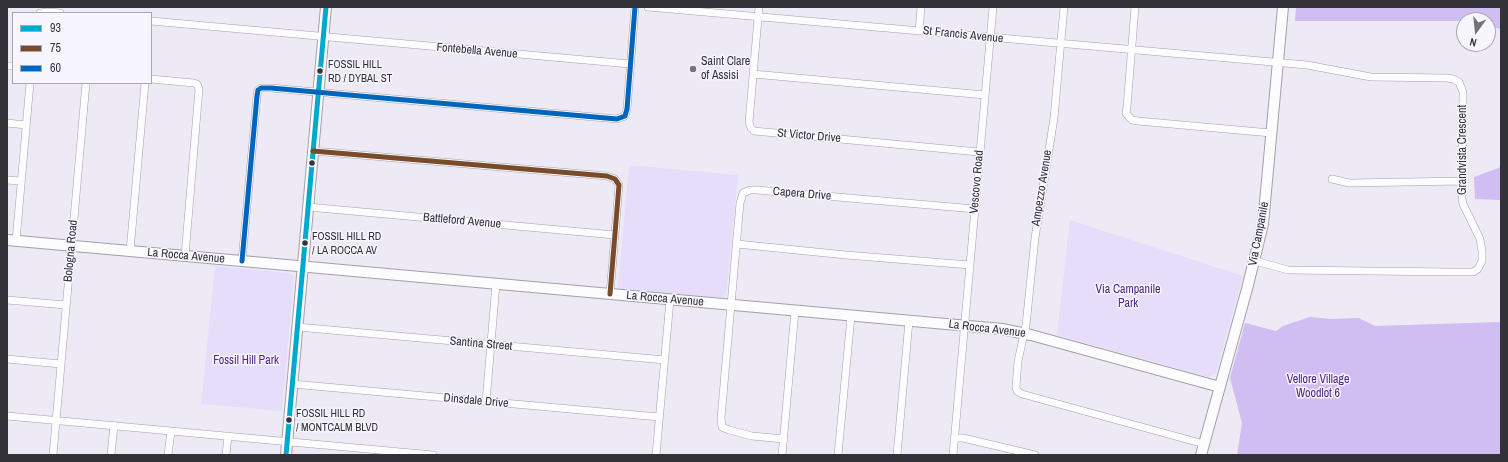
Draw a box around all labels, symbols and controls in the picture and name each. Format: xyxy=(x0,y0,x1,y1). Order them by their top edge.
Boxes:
legend xyxy=(12,12,152,84)
north arrow xyxy=(1456,12,1496,52)
text: 93 xyxy=(50,20,61,36)
street label: St Francis Avenue xyxy=(922,24,1004,46)
text: N xyxy=(1468,35,1478,50)
text: 75 xyxy=(50,40,61,56)
street label: Fontebella Avenue xyxy=(436,40,518,62)
place label: Saint Clare of Assisi xyxy=(701,55,750,83)
place label: FOSSIL HILL RD / DYBAL ST xyxy=(328,58,392,84)
text: 60 xyxy=(50,60,61,76)
marker: Saint Clare of Assisi xyxy=(688,64,698,74)
marker: FOSSIL HILL RD / DYBAL ST xyxy=(315,66,325,76)
street label: Grandvista Crescent xyxy=(1456,105,1470,195)
street label: St Victor Drive xyxy=(777,126,841,146)
street label: Ampezzo Avenue xyxy=(1029,149,1055,227)
street label: Vescovo Road xyxy=(967,150,987,214)
unlabelled marker xyxy=(307,158,317,168)
street label: Capera Drive xyxy=(772,184,832,204)
street label: Via Campanile xyxy=(1246,201,1272,267)
street label: Battleford Avenue xyxy=(422,210,502,232)
street label: Bologna Road xyxy=(61,219,81,283)
place label: FOSSIL HILL RD / LA ROCCA AV xyxy=(312,230,381,256)
marker: FOSSIL HILL RD / LA ROCCA AV xyxy=(300,238,310,248)
street label: La Rocca Avenue xyxy=(147,245,225,267)
park label: Via Campanile Park xyxy=(1096,283,1160,311)
street label: La Rocca Avenue xyxy=(626,288,704,310)
street label: La Rocca Avenue xyxy=(948,317,1026,341)
street label: Santina Street xyxy=(449,334,513,354)
park label: Fossil Hill Park xyxy=(213,354,279,368)
park label: Vellore Village Woodlot 6 xyxy=(1287,373,1349,401)
street label: Dinsdale Drive xyxy=(443,391,509,411)
place label: FOSSIL HILL RD / MONTCALM BLVD xyxy=(296,407,378,433)
marker: FOSSIL HILL RD / MONTCALM BLVD xyxy=(284,415,294,425)

